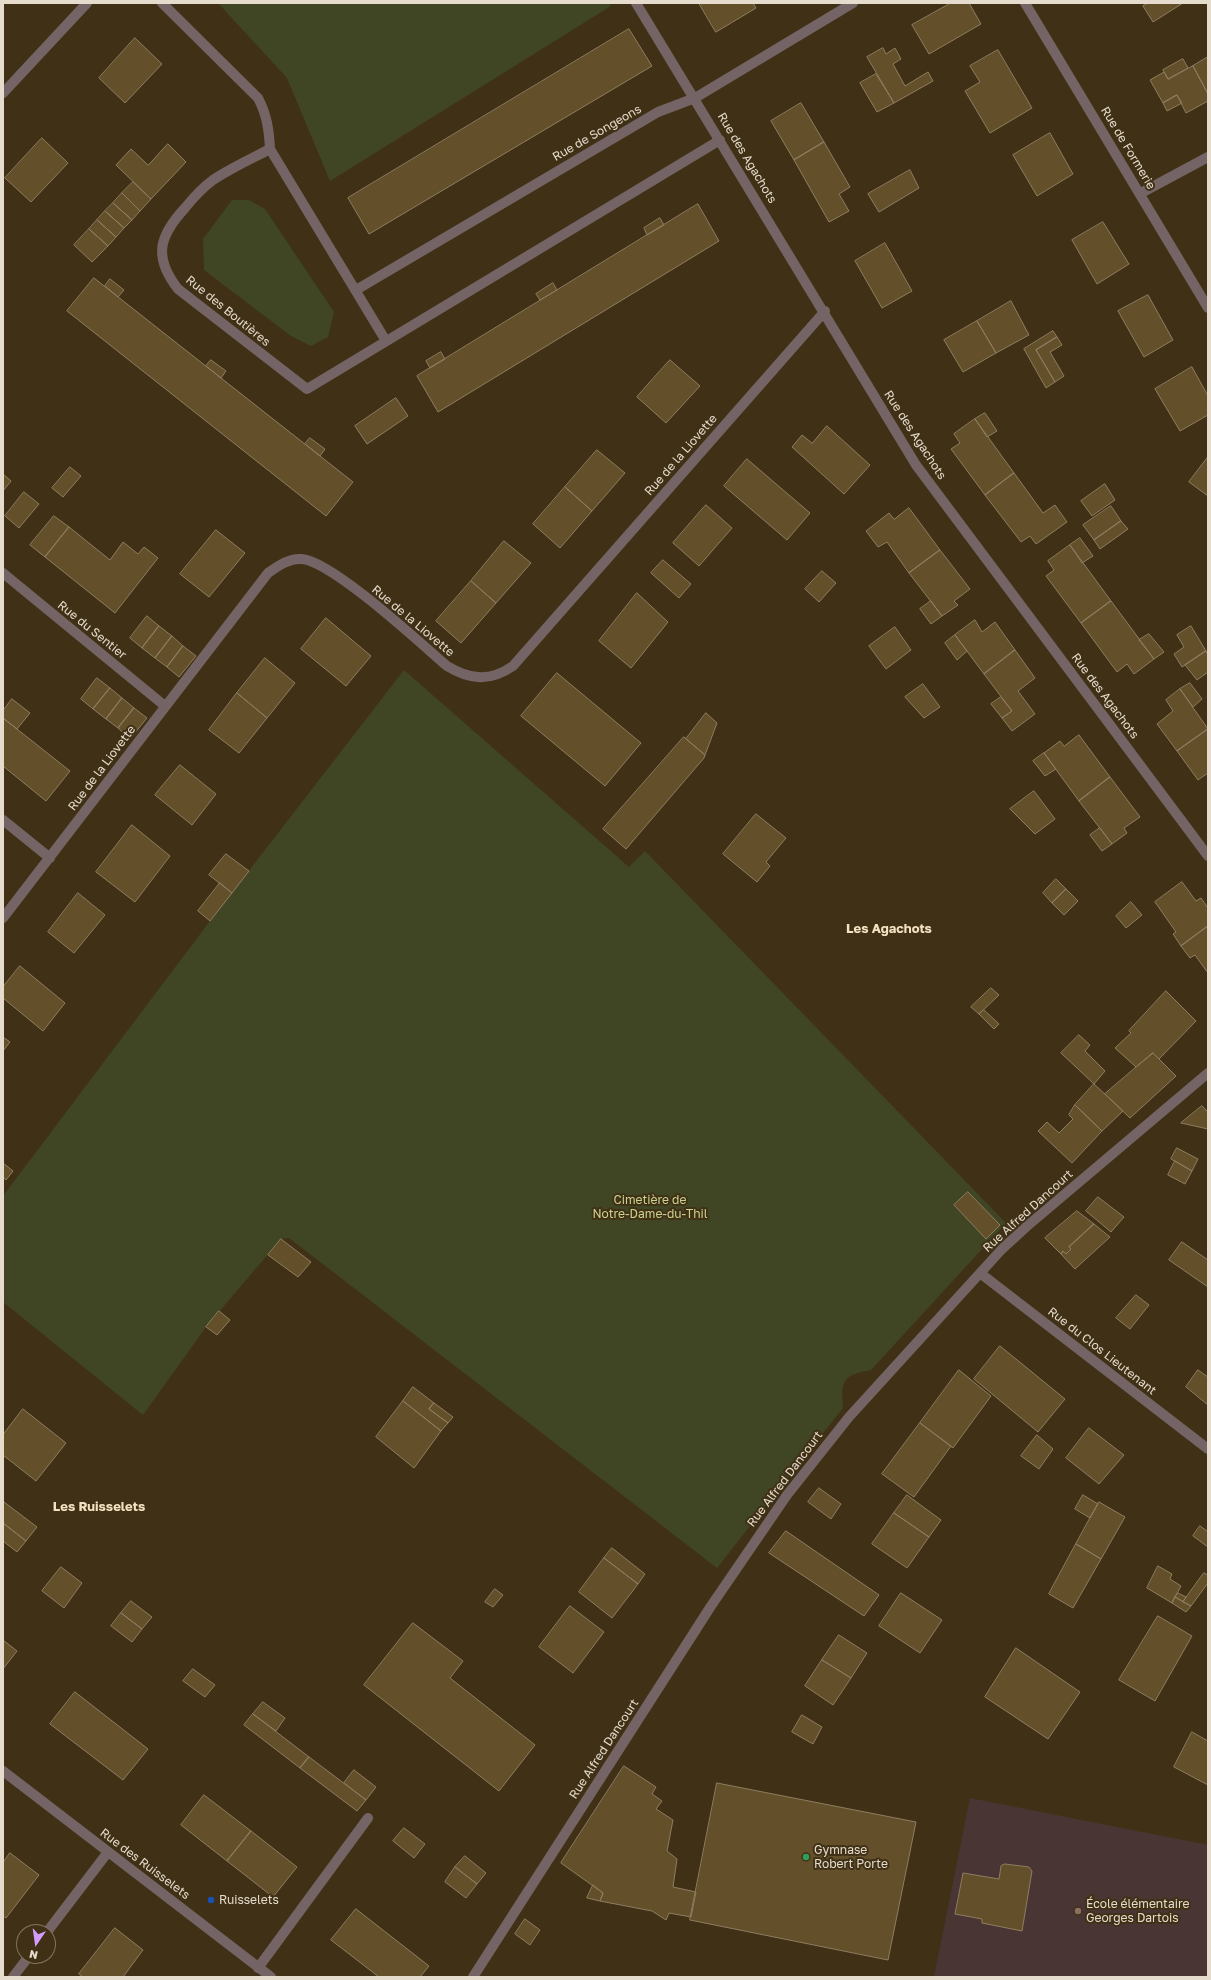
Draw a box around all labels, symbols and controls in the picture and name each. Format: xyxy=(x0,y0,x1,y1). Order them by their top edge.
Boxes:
street label: Rue de Songeons xyxy=(550,102,644,164)
street label: Rue de Formerie xyxy=(1098,104,1158,192)
street label: Rue des Agachots xyxy=(714,110,780,206)
street label: Rue des Boutières xyxy=(183,273,273,349)
street label: Rue des Agachots xyxy=(881,388,949,482)
street label: Rue de la Liovette xyxy=(642,411,720,499)
street label: Rue de la Liovette xyxy=(369,582,457,660)
street label: Rue du Sentier xyxy=(55,598,129,662)
street label: Rue des Agachots xyxy=(1068,650,1142,742)
street label: Rue de la Liovette xyxy=(65,723,139,813)
district label: Les Agachots xyxy=(846,921,932,937)
street label: Rue Alfred Dancourt xyxy=(980,1167,1076,1255)
park label: Cimetière de Notre-Dame-du-Thil xyxy=(592,1193,708,1221)
street label: Rue du Clos Lieutenant xyxy=(1045,1304,1159,1398)
street label: Rue Alfred Dancourt xyxy=(744,1428,826,1530)
district label: Les Ruisselets xyxy=(53,1499,145,1515)
street label: Rue Alfred Dancourt xyxy=(566,1696,642,1802)
street label: Rue des Ruisselets xyxy=(97,1826,193,1902)
place label: Gymnase Robert Porte xyxy=(814,1843,888,1871)
marker: Gymnase Robert Porte xyxy=(801,1852,811,1862)
place label: Ruisselets xyxy=(219,1893,279,1907)
marker: Ruisselets xyxy=(206,1895,216,1905)
place label: École élémentaire Georges Dartois xyxy=(1086,1897,1189,1925)
marker: École élémentaire Georges Dartois xyxy=(1073,1906,1083,1916)
north arrow xyxy=(16,1924,56,1964)
text: N xyxy=(28,1948,39,1962)

